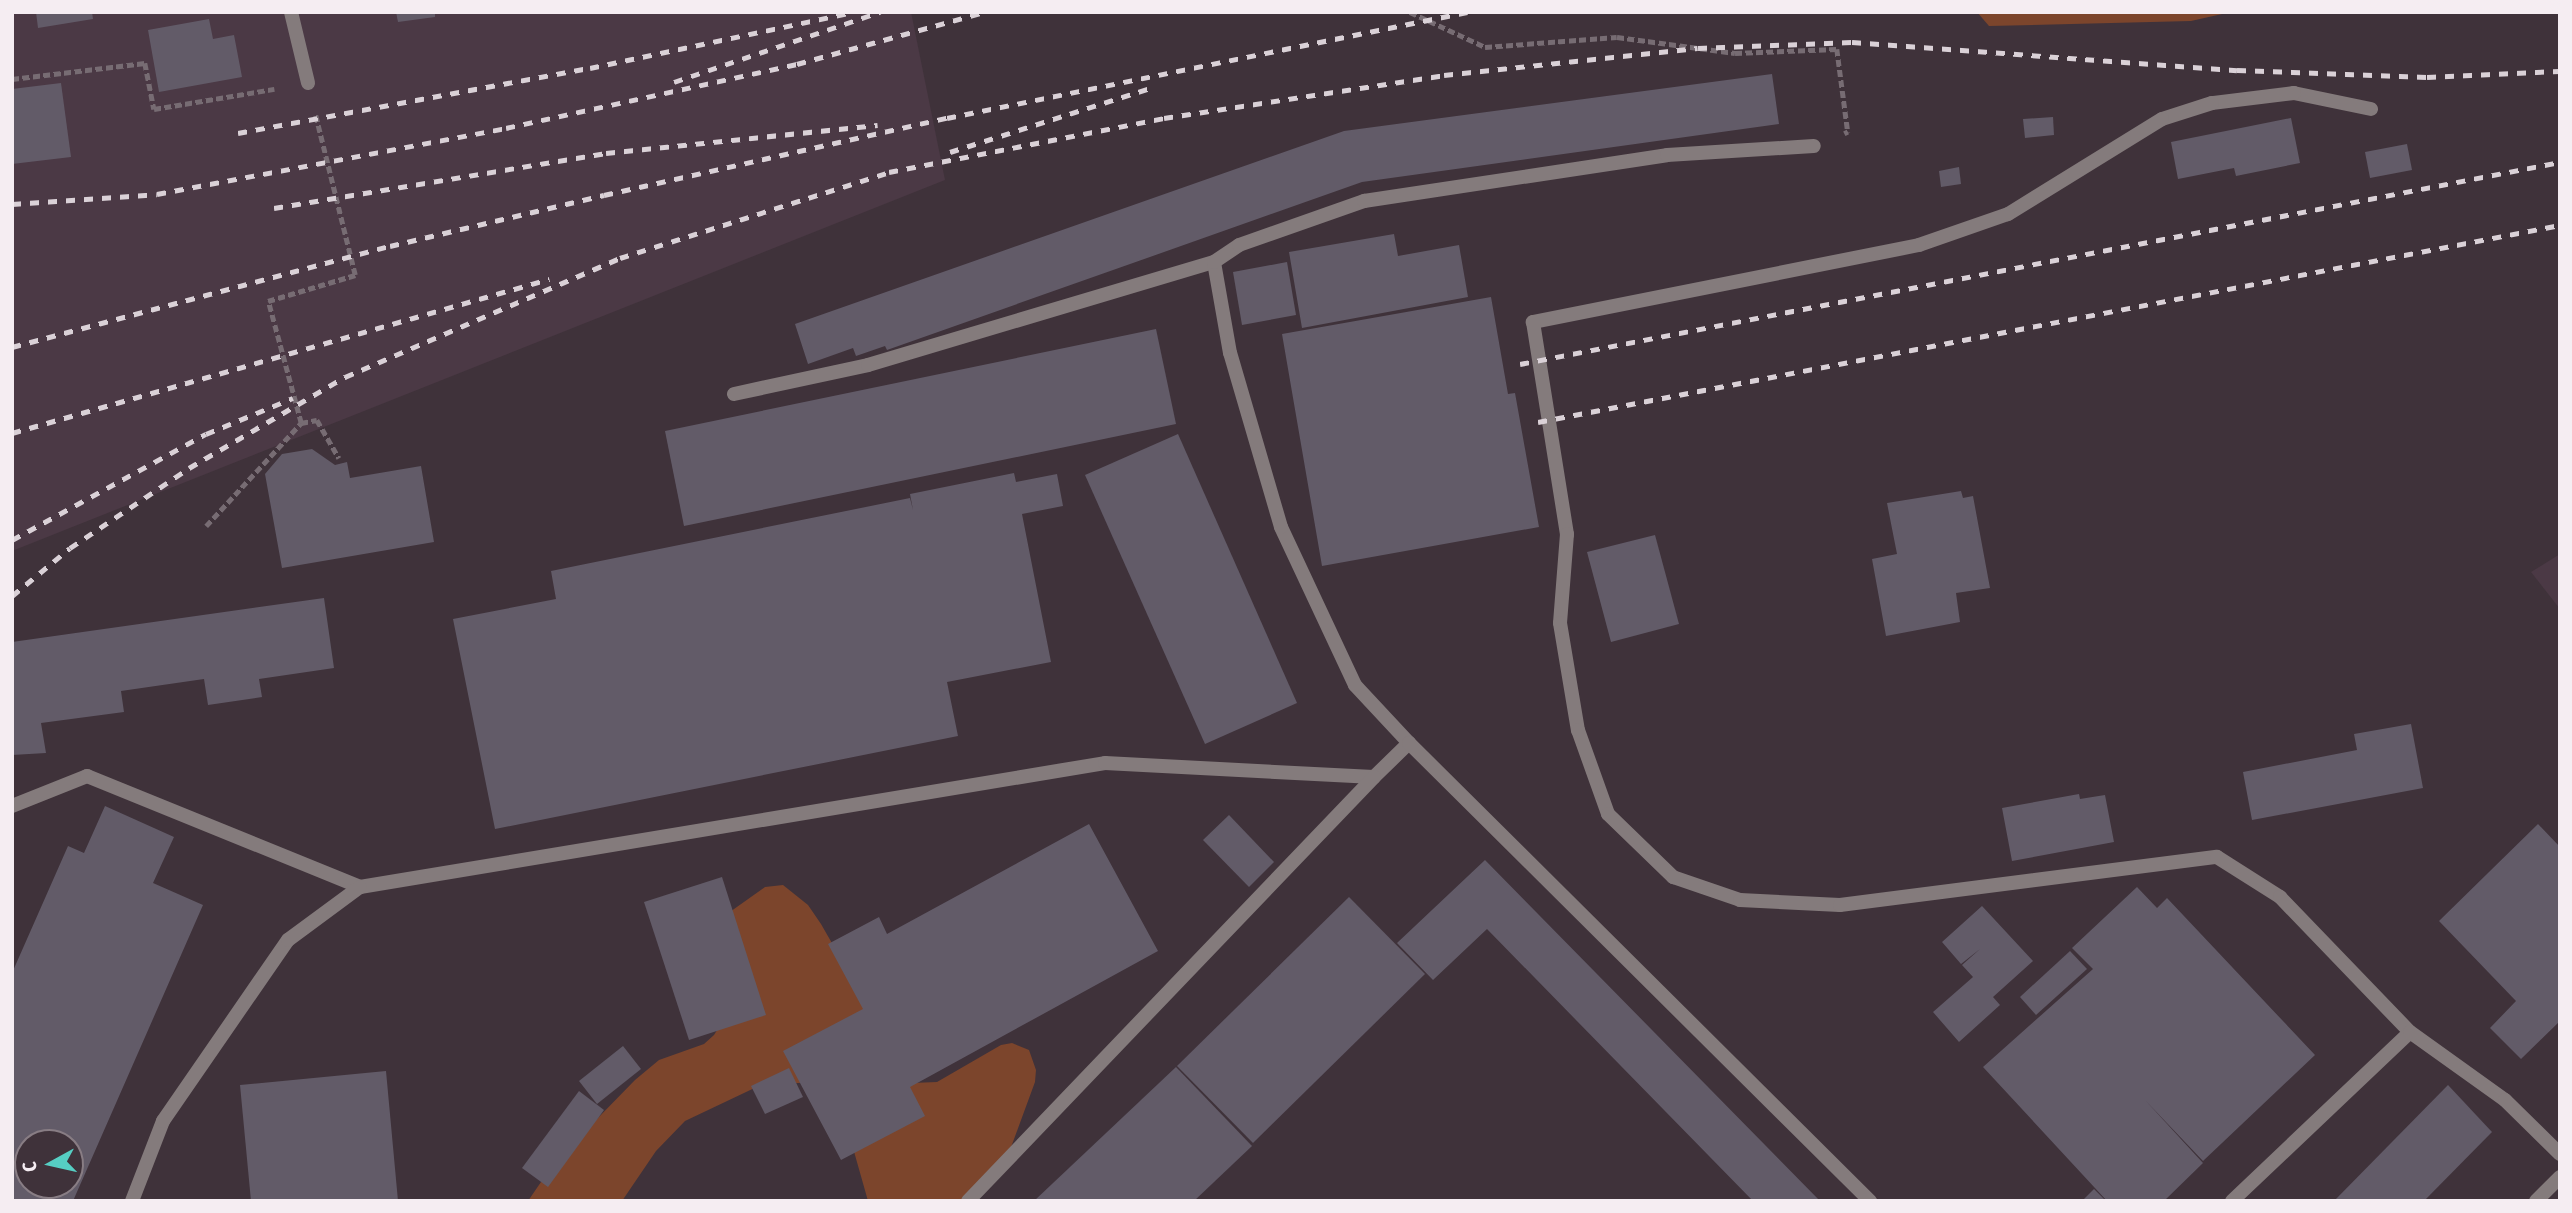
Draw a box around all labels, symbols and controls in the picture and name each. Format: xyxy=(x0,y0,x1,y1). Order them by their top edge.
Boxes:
north arrow xyxy=(14,1129,84,1199)
text: С xyxy=(18,1160,42,1173)

